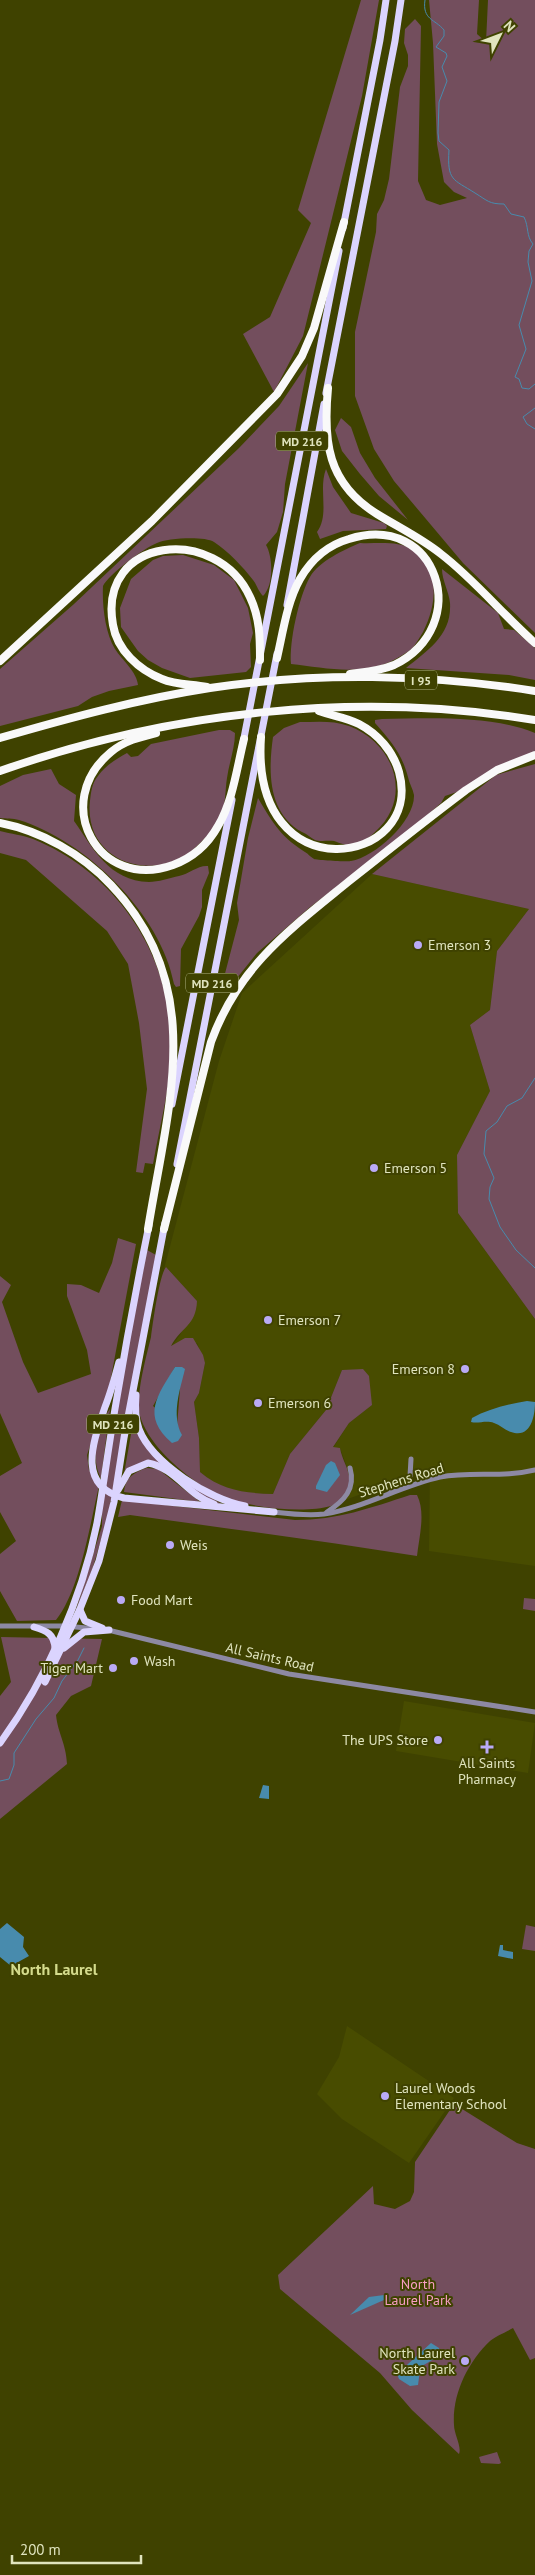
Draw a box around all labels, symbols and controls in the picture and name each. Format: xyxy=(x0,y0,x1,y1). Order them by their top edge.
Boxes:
north arrow xyxy=(475,10,525,60)
text: N xyxy=(500,17,519,36)
road number: MD 216 xyxy=(276,432,328,451)
road number: I 95 xyxy=(405,670,437,690)
place label: Emerson 3 xyxy=(428,936,491,954)
marker: Emerson 3 xyxy=(412,939,424,951)
road number: MD 216 xyxy=(186,974,238,992)
place label: Emerson 5 xyxy=(384,1159,447,1177)
marker: Emerson 5 xyxy=(368,1162,380,1174)
place label: Emerson 7 xyxy=(278,1311,341,1329)
marker: Emerson 7 xyxy=(262,1314,274,1326)
place label: Emerson 8 xyxy=(392,1360,455,1378)
marker: Emerson 8 xyxy=(459,1363,471,1375)
place label: Emerson 6 xyxy=(268,1394,331,1412)
marker: Emerson 6 xyxy=(252,1397,264,1409)
road number: MD 216 xyxy=(87,1415,139,1434)
street label: Stephens Road xyxy=(356,1458,446,1502)
place label: Weis xyxy=(180,1536,208,1554)
marker: Weis xyxy=(164,1539,176,1551)
place label: Food Mart xyxy=(131,1591,193,1609)
marker: Food Mart xyxy=(115,1594,127,1606)
street label: All Saints Road xyxy=(224,1638,316,1676)
place label: Wash xyxy=(144,1652,176,1670)
marker: Wash xyxy=(128,1655,140,1667)
place label: Tiger Mart xyxy=(40,1659,103,1677)
marker: Tiger Mart xyxy=(107,1662,119,1674)
place label: The UPS Store xyxy=(342,1731,428,1749)
marker: The UPS Store xyxy=(432,1734,444,1746)
marker: All Saints Pharmacy xyxy=(481,1741,493,1753)
place label: All Saints Pharmacy xyxy=(458,1754,517,1788)
district label: North Laurel xyxy=(11,1959,98,1979)
place label: Laurel Woods Elementary School xyxy=(395,2079,507,2113)
marker: Laurel Woods Elementary School xyxy=(379,2090,391,2102)
park label: North Laurel Park xyxy=(385,2275,452,2309)
place label: North Laurel Skate Park xyxy=(379,2344,455,2378)
marker: North Laurel Skate Park xyxy=(459,2355,471,2367)
scale bar xyxy=(12,2532,141,2564)
text: 200 m xyxy=(20,2540,61,2559)

